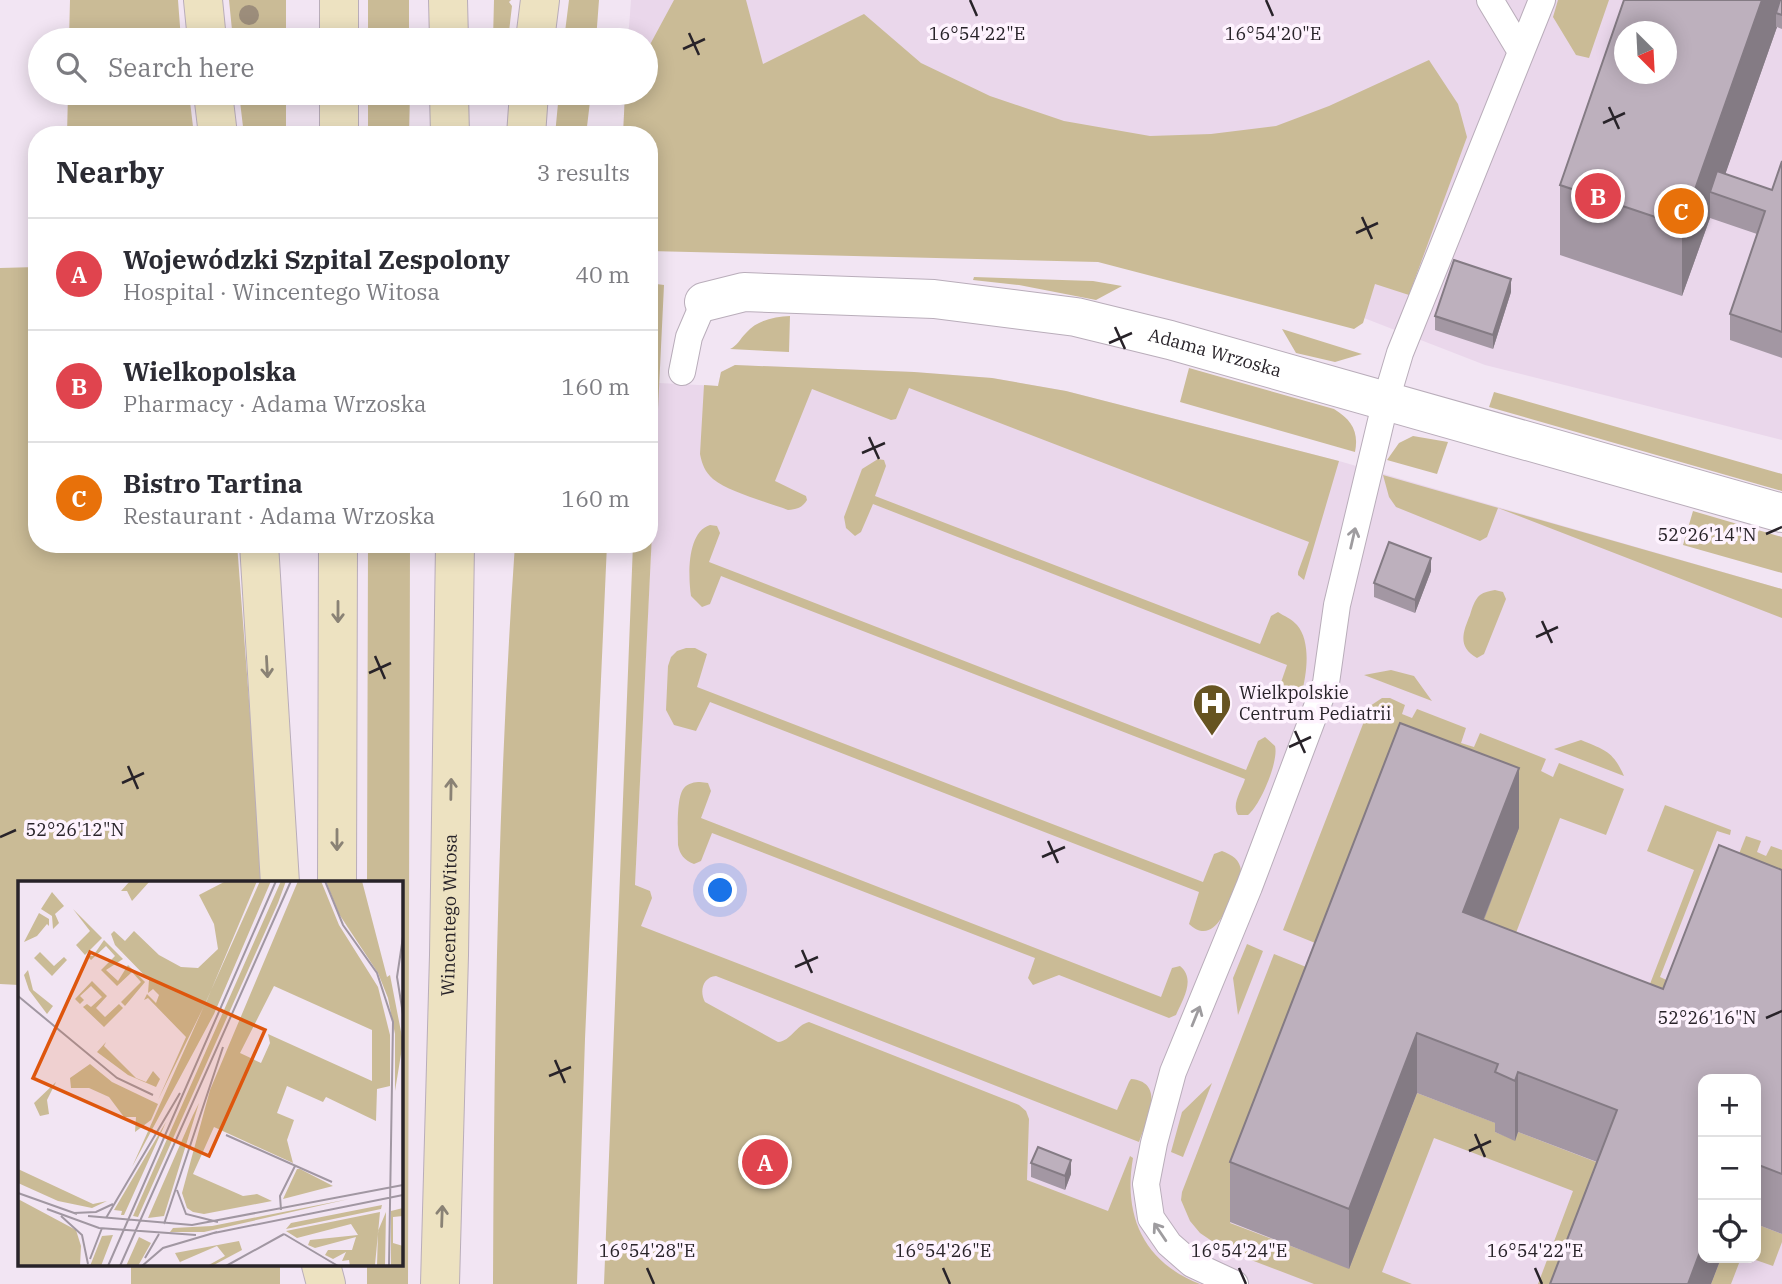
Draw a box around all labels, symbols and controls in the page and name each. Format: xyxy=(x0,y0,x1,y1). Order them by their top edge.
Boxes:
north arrow xyxy=(1614,21,1677,84)
text: 16°54'22"E xyxy=(929,22,1025,45)
text: 16°54'20"E xyxy=(1225,22,1321,45)
search box xyxy=(28,28,658,105)
icon: search xyxy=(52,48,90,86)
text: Search here xyxy=(108,50,254,84)
text: Nearby xyxy=(56,152,164,191)
text: 3 results xyxy=(537,157,630,187)
pin: B xyxy=(1575,170,1621,222)
pin: C xyxy=(1658,185,1704,237)
text: Wojewódzki Szpital Zespolony xyxy=(123,242,510,276)
text: A xyxy=(71,259,87,289)
text: 40 m xyxy=(575,259,630,289)
text: Hospital · Wincentego Witosa xyxy=(123,276,440,306)
street label: Adama Wrzoska xyxy=(1146,323,1284,382)
text: Wielkopolska xyxy=(123,354,297,388)
text: B xyxy=(71,371,87,401)
text: 160 m xyxy=(561,371,630,401)
text: Pharmacy · Adama Wrzoska xyxy=(123,388,427,418)
text: Bistro Tartina xyxy=(123,466,303,500)
text: C xyxy=(71,483,87,513)
text: 160 m xyxy=(561,483,630,513)
text: Restaurant · Adama Wrzoska xyxy=(123,500,435,530)
text: 52°26'14"N xyxy=(1658,523,1757,546)
one-way arrow xyxy=(1347,528,1360,550)
one-way arrow xyxy=(331,601,345,624)
one-way arrow xyxy=(261,655,274,678)
place label: Wielkpolskie Centrum Pediatrii xyxy=(1239,681,1392,725)
hospital icon: Wielkpolskie Centrum Pediatrii xyxy=(1191,682,1233,737)
one-way arrow xyxy=(445,778,458,801)
text: 52°26'12"N xyxy=(26,818,125,841)
one-way arrow xyxy=(330,828,344,851)
street label: Wincentego Witosa xyxy=(436,833,462,997)
your location xyxy=(703,873,737,907)
inset map xyxy=(18,881,402,1266)
one-way arrow xyxy=(1191,1005,1204,1027)
text: 52°26'16"N xyxy=(1658,1006,1757,1029)
map controls xyxy=(1698,1074,1761,1263)
button: + xyxy=(1698,1074,1761,1137)
pin: A xyxy=(742,1136,788,1188)
button: − xyxy=(1698,1137,1761,1200)
button: locate xyxy=(1698,1200,1761,1263)
one-way arrow xyxy=(435,1205,448,1228)
one-way arrow xyxy=(1153,1223,1168,1242)
text: 16°54'28"E xyxy=(599,1239,695,1262)
text: 16°54'26"E xyxy=(895,1239,991,1262)
text: 16°54'24"E xyxy=(1191,1239,1287,1262)
text: 16°54'22"E xyxy=(1487,1239,1583,1262)

